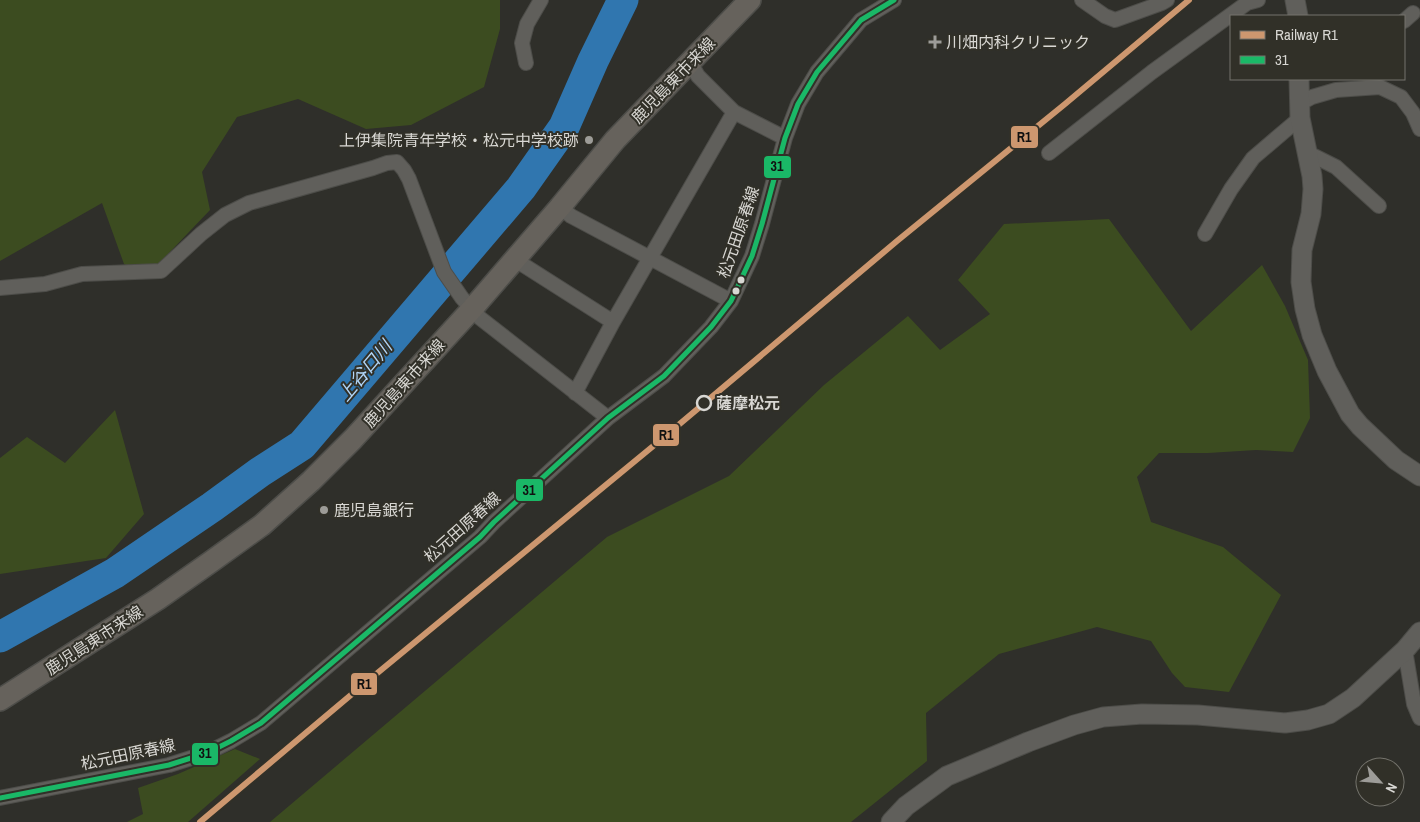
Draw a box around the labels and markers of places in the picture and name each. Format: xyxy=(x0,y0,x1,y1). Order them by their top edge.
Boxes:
place label: 川畑内科クリニック xyxy=(946,31,1090,53)
marker: 川畑内科クリニック xyxy=(928,35,942,49)
place label: 上伊集院青年学校・松元中学校跡 xyxy=(339,129,579,151)
marker: 上伊集院青年学校・松元中学校跡 xyxy=(583,134,595,146)
unlabelled marker xyxy=(736,275,746,285)
unlabelled marker xyxy=(731,286,741,296)
place label: 薩摩松元 xyxy=(716,392,780,414)
marker: 薩摩松元 xyxy=(696,395,712,411)
place label: 鹿児島銀行 xyxy=(334,499,414,521)
marker: 鹿児島銀行 xyxy=(318,504,330,516)

